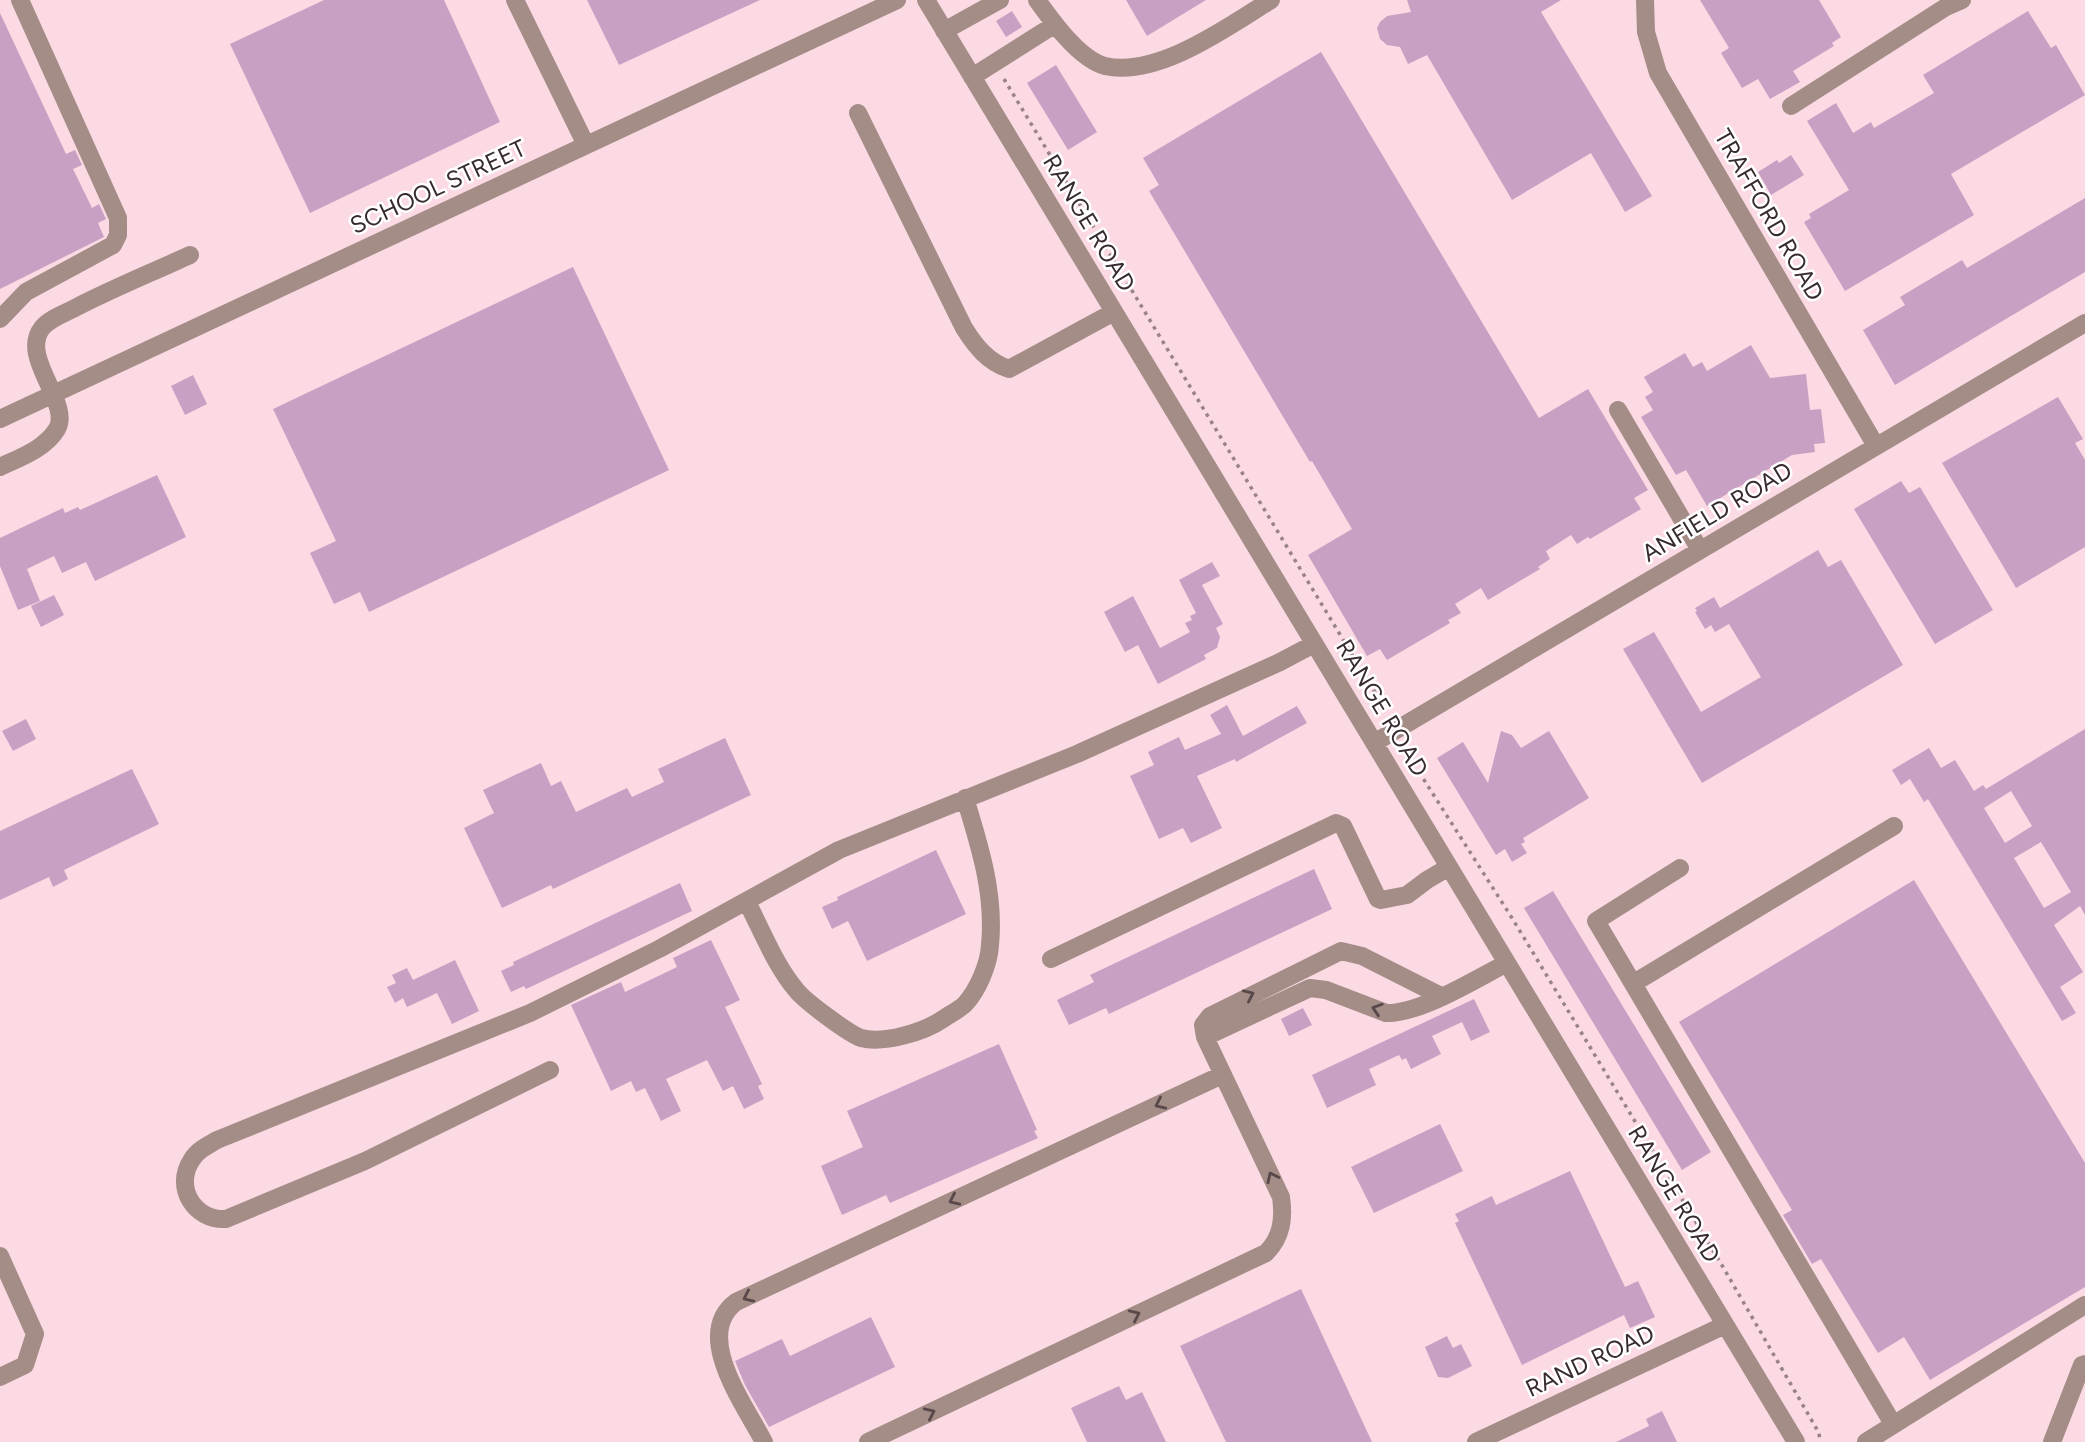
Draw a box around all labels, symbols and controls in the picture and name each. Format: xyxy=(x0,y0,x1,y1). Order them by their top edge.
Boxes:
street label: TRAFFORD ROAD xyxy=(1709,124,1830,306)
street label: SCHOOL STREET xyxy=(345,133,530,240)
street label: RANGE ROAD xyxy=(1037,149,1142,297)
street label: ANFIELD ROAD xyxy=(1636,455,1797,568)
street label: RANGE ROAD xyxy=(1330,634,1435,782)
one-way arrow xyxy=(1241,990,1254,1004)
one-way arrow xyxy=(1372,1003,1384,1018)
one-way arrow xyxy=(1155,1095,1167,1109)
street label: RANGE ROAD xyxy=(1622,1120,1727,1268)
one-way arrow xyxy=(1266,1172,1280,1184)
one-way arrow xyxy=(949,1192,961,1206)
one-way arrow xyxy=(743,1288,755,1302)
one-way arrow xyxy=(1128,1309,1141,1323)
street label: RAND ROAD xyxy=(1521,1318,1659,1403)
one-way arrow xyxy=(923,1407,935,1421)

